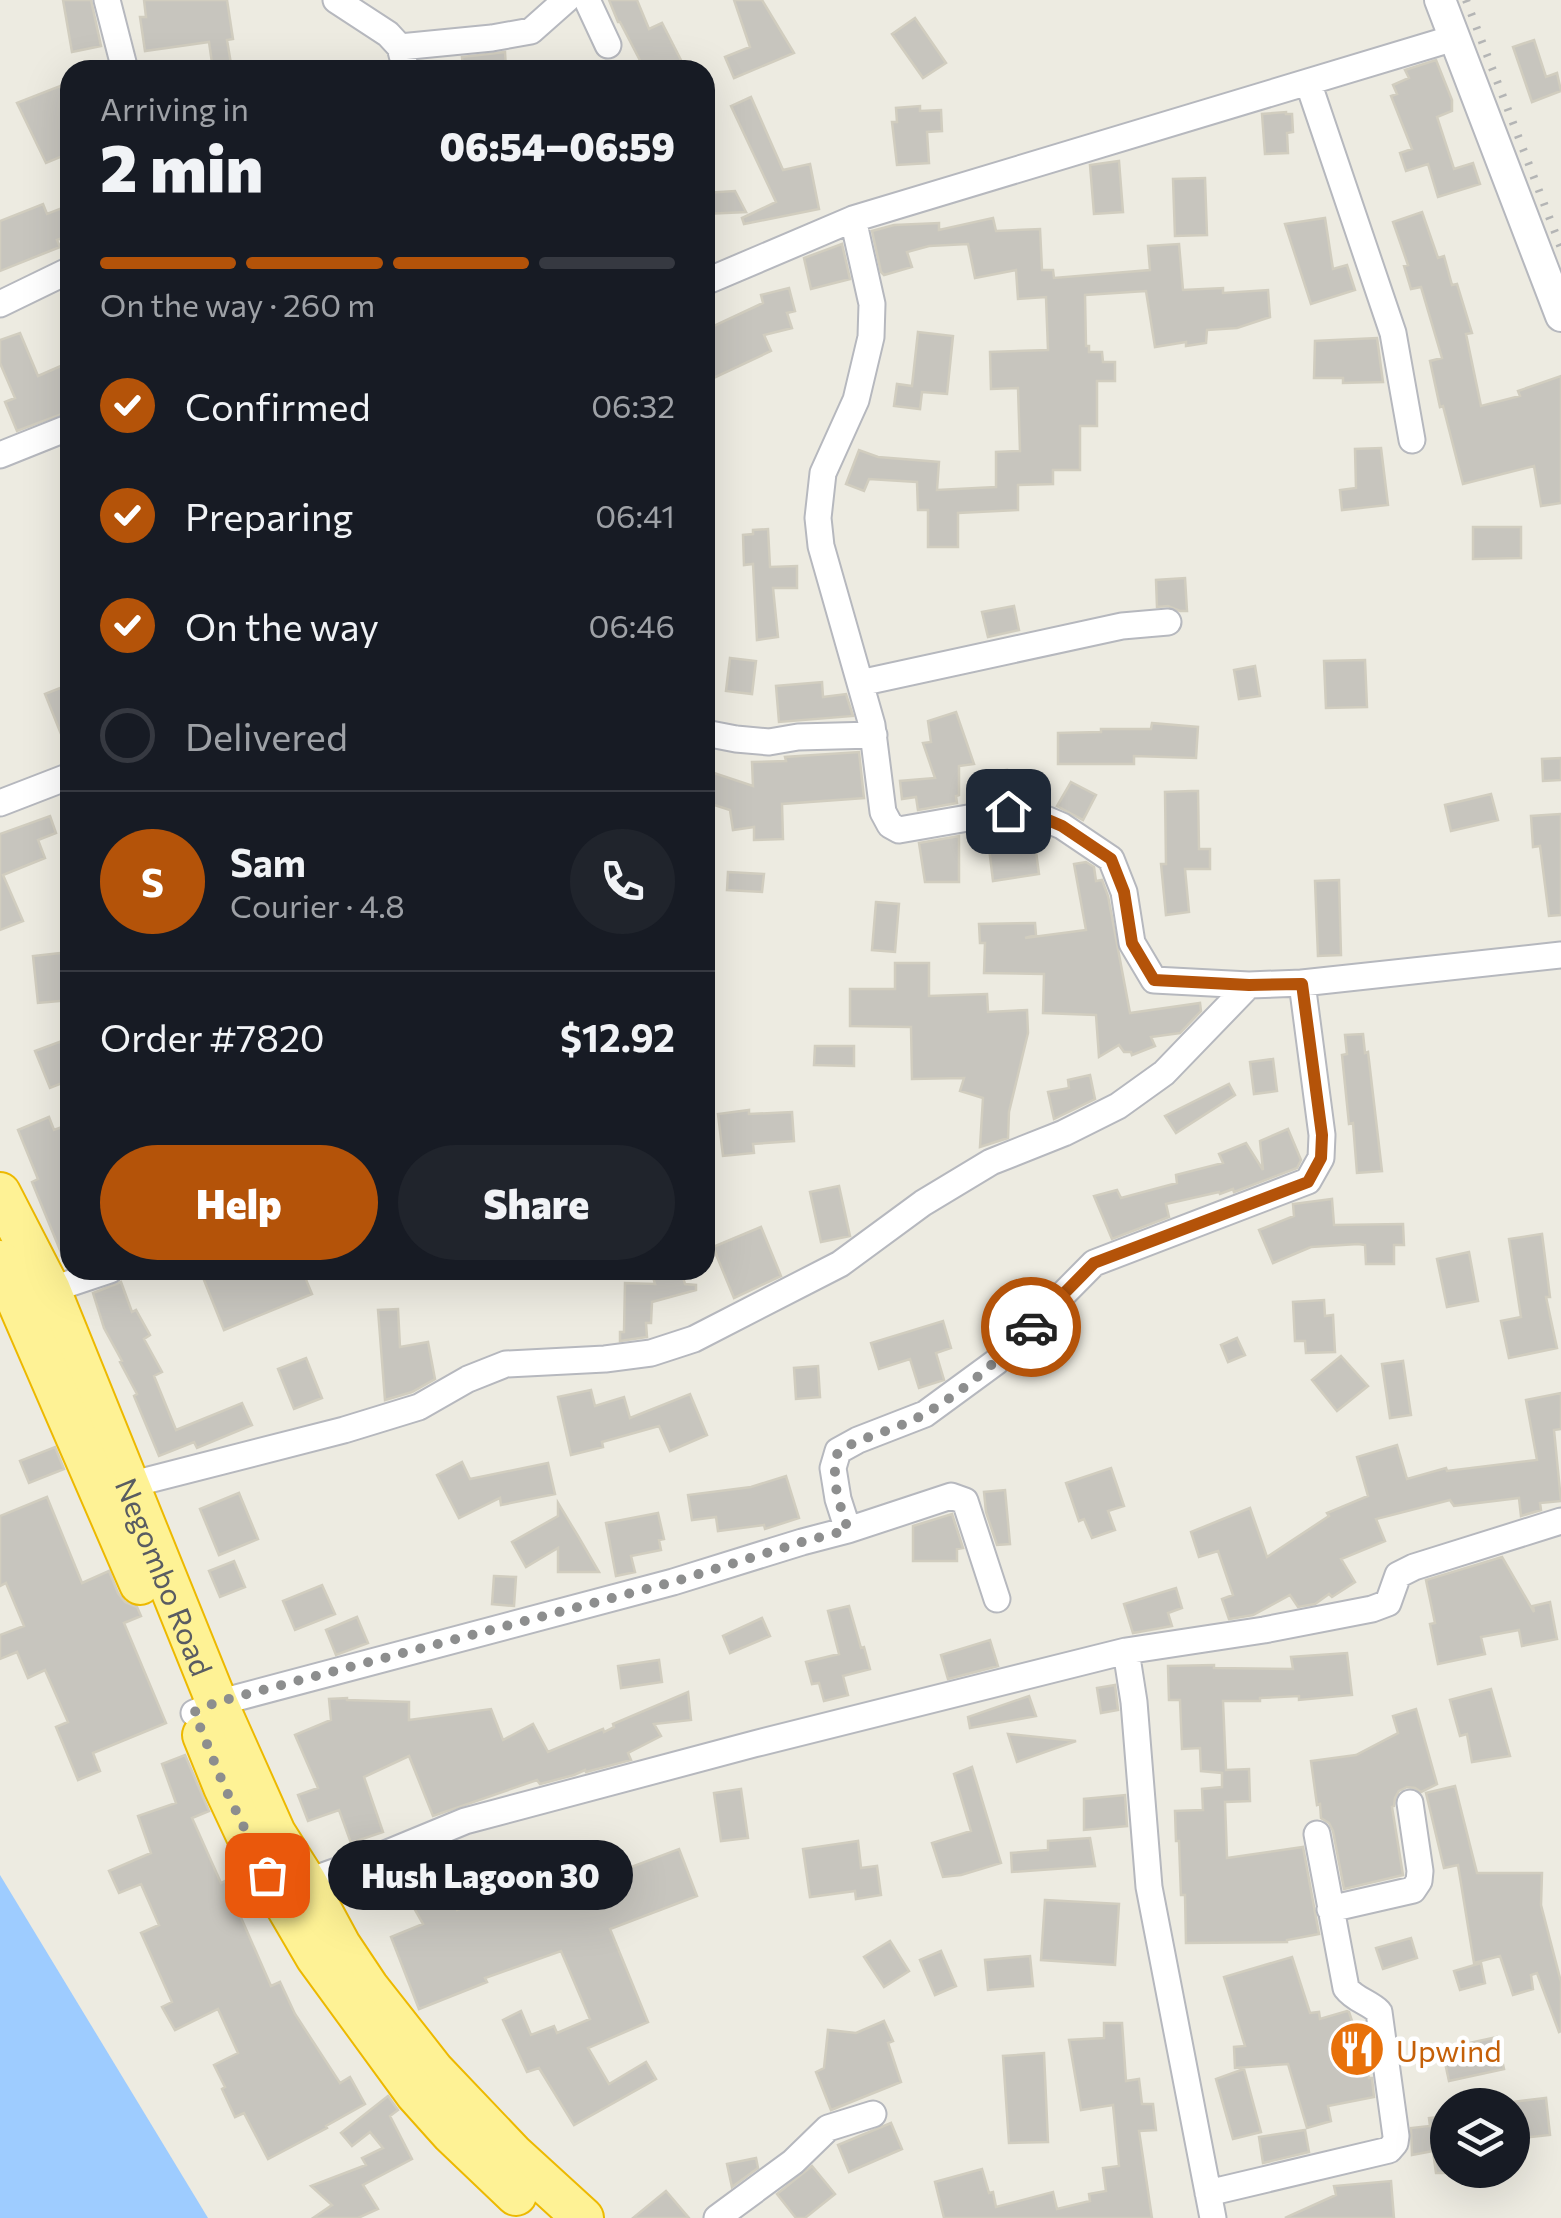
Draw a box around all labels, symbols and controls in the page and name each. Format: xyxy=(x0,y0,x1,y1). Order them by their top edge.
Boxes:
text: Arriving in xyxy=(100,88,249,128)
text: 06:54–06:59 xyxy=(440,122,675,169)
text: 2 min xyxy=(100,126,263,205)
text: On the way · 260 m xyxy=(100,284,375,324)
icon: check xyxy=(100,378,155,433)
text: Confirmed xyxy=(185,382,371,429)
text: 06:32 xyxy=(591,385,675,425)
icon: check xyxy=(100,488,155,543)
text: Preparing xyxy=(185,492,353,539)
text: 06:41 xyxy=(595,495,675,535)
icon: check xyxy=(100,598,155,653)
text: On the way xyxy=(185,602,379,649)
text: 06:46 xyxy=(589,605,675,645)
text: Delivered xyxy=(185,712,348,759)
pin xyxy=(966,769,1051,854)
icon: home xyxy=(981,784,1036,839)
button: phone xyxy=(570,829,675,934)
text: Sam xyxy=(230,838,306,885)
text: S xyxy=(141,858,164,905)
text: Courier · 4.8 xyxy=(230,885,405,925)
text: Order #7820 xyxy=(100,1013,325,1060)
text: $12.92 xyxy=(560,1013,675,1060)
button: Help xyxy=(100,1145,378,1260)
button: Share xyxy=(398,1145,675,1260)
courier xyxy=(981,1277,1081,1377)
icon: car xyxy=(1004,1300,1059,1355)
street label: Negombo Road xyxy=(109,1472,222,1681)
pin xyxy=(225,1833,310,1918)
callout: Hush Lagoon 30 xyxy=(327,1840,632,1910)
icon: bag xyxy=(240,1848,295,1903)
text: Hush Lagoon 30 xyxy=(361,1855,600,1895)
restaurant icon: Upwind xyxy=(1327,2019,1387,2079)
place label: Upwind xyxy=(1396,2031,1502,2068)
map controls xyxy=(1430,2088,1530,2188)
button: layers xyxy=(1430,2088,1530,2188)

